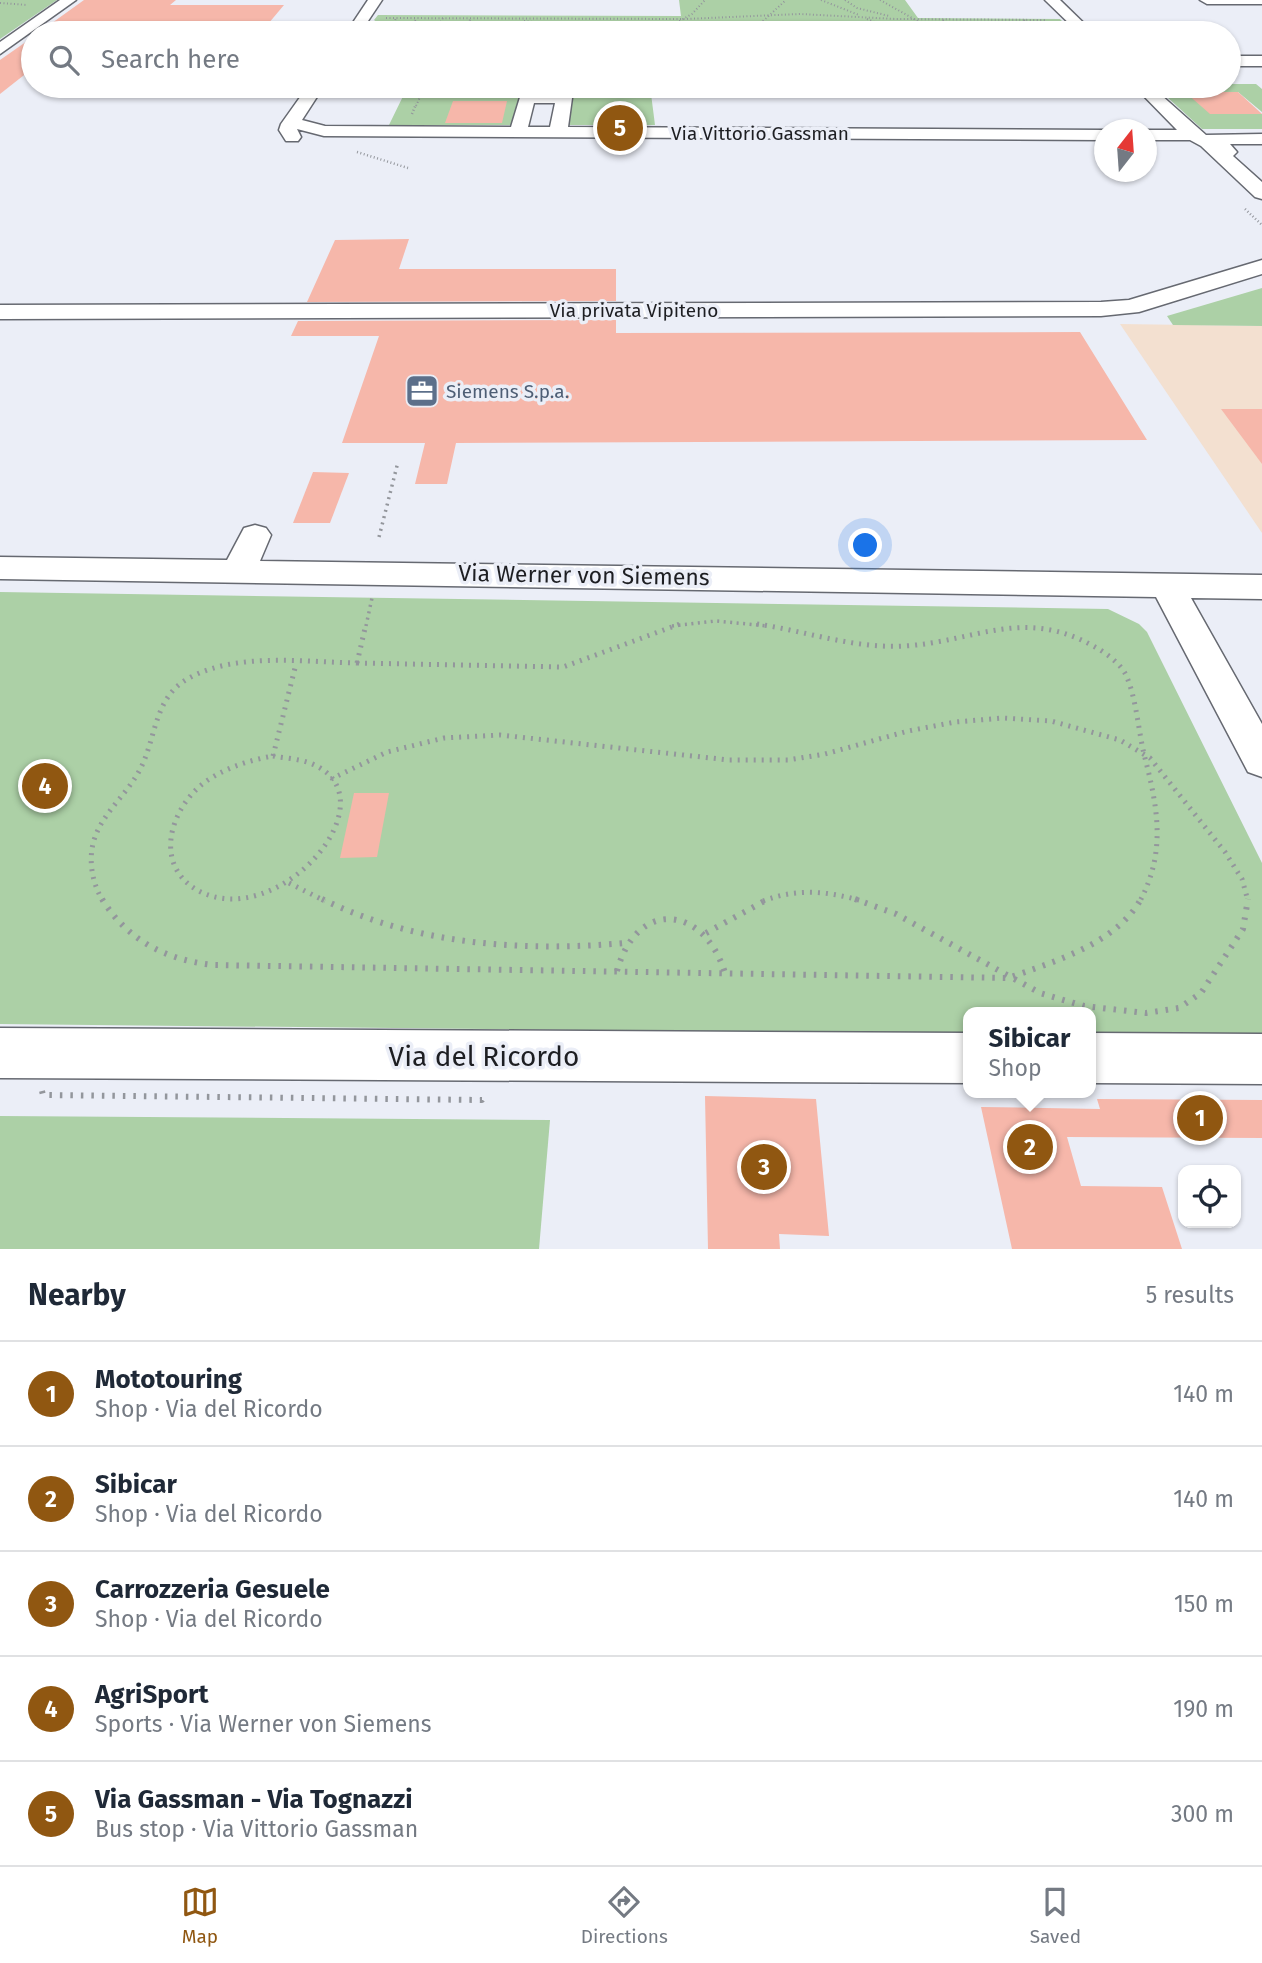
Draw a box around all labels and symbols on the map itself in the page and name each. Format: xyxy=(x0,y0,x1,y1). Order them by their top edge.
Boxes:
pin: 5 xyxy=(597,102,643,154)
north arrow xyxy=(1094,119,1157,182)
street label: Via Vittorio Gassman xyxy=(671,122,849,145)
street label: Via privata Vipiteno xyxy=(550,299,718,322)
office icon: Siemens S.p.a. xyxy=(403,372,441,410)
place label: Siemens S.p.a. xyxy=(446,380,569,403)
your location xyxy=(848,528,882,562)
street label: Via Werner von Siemens xyxy=(458,559,710,591)
pin: 4 xyxy=(22,760,68,812)
street label: Via del Ricordo xyxy=(389,1040,579,1073)
pin: 1 xyxy=(1177,1092,1223,1144)
pin: 2 xyxy=(1007,1121,1053,1173)
pin: 3 xyxy=(741,1141,787,1193)

